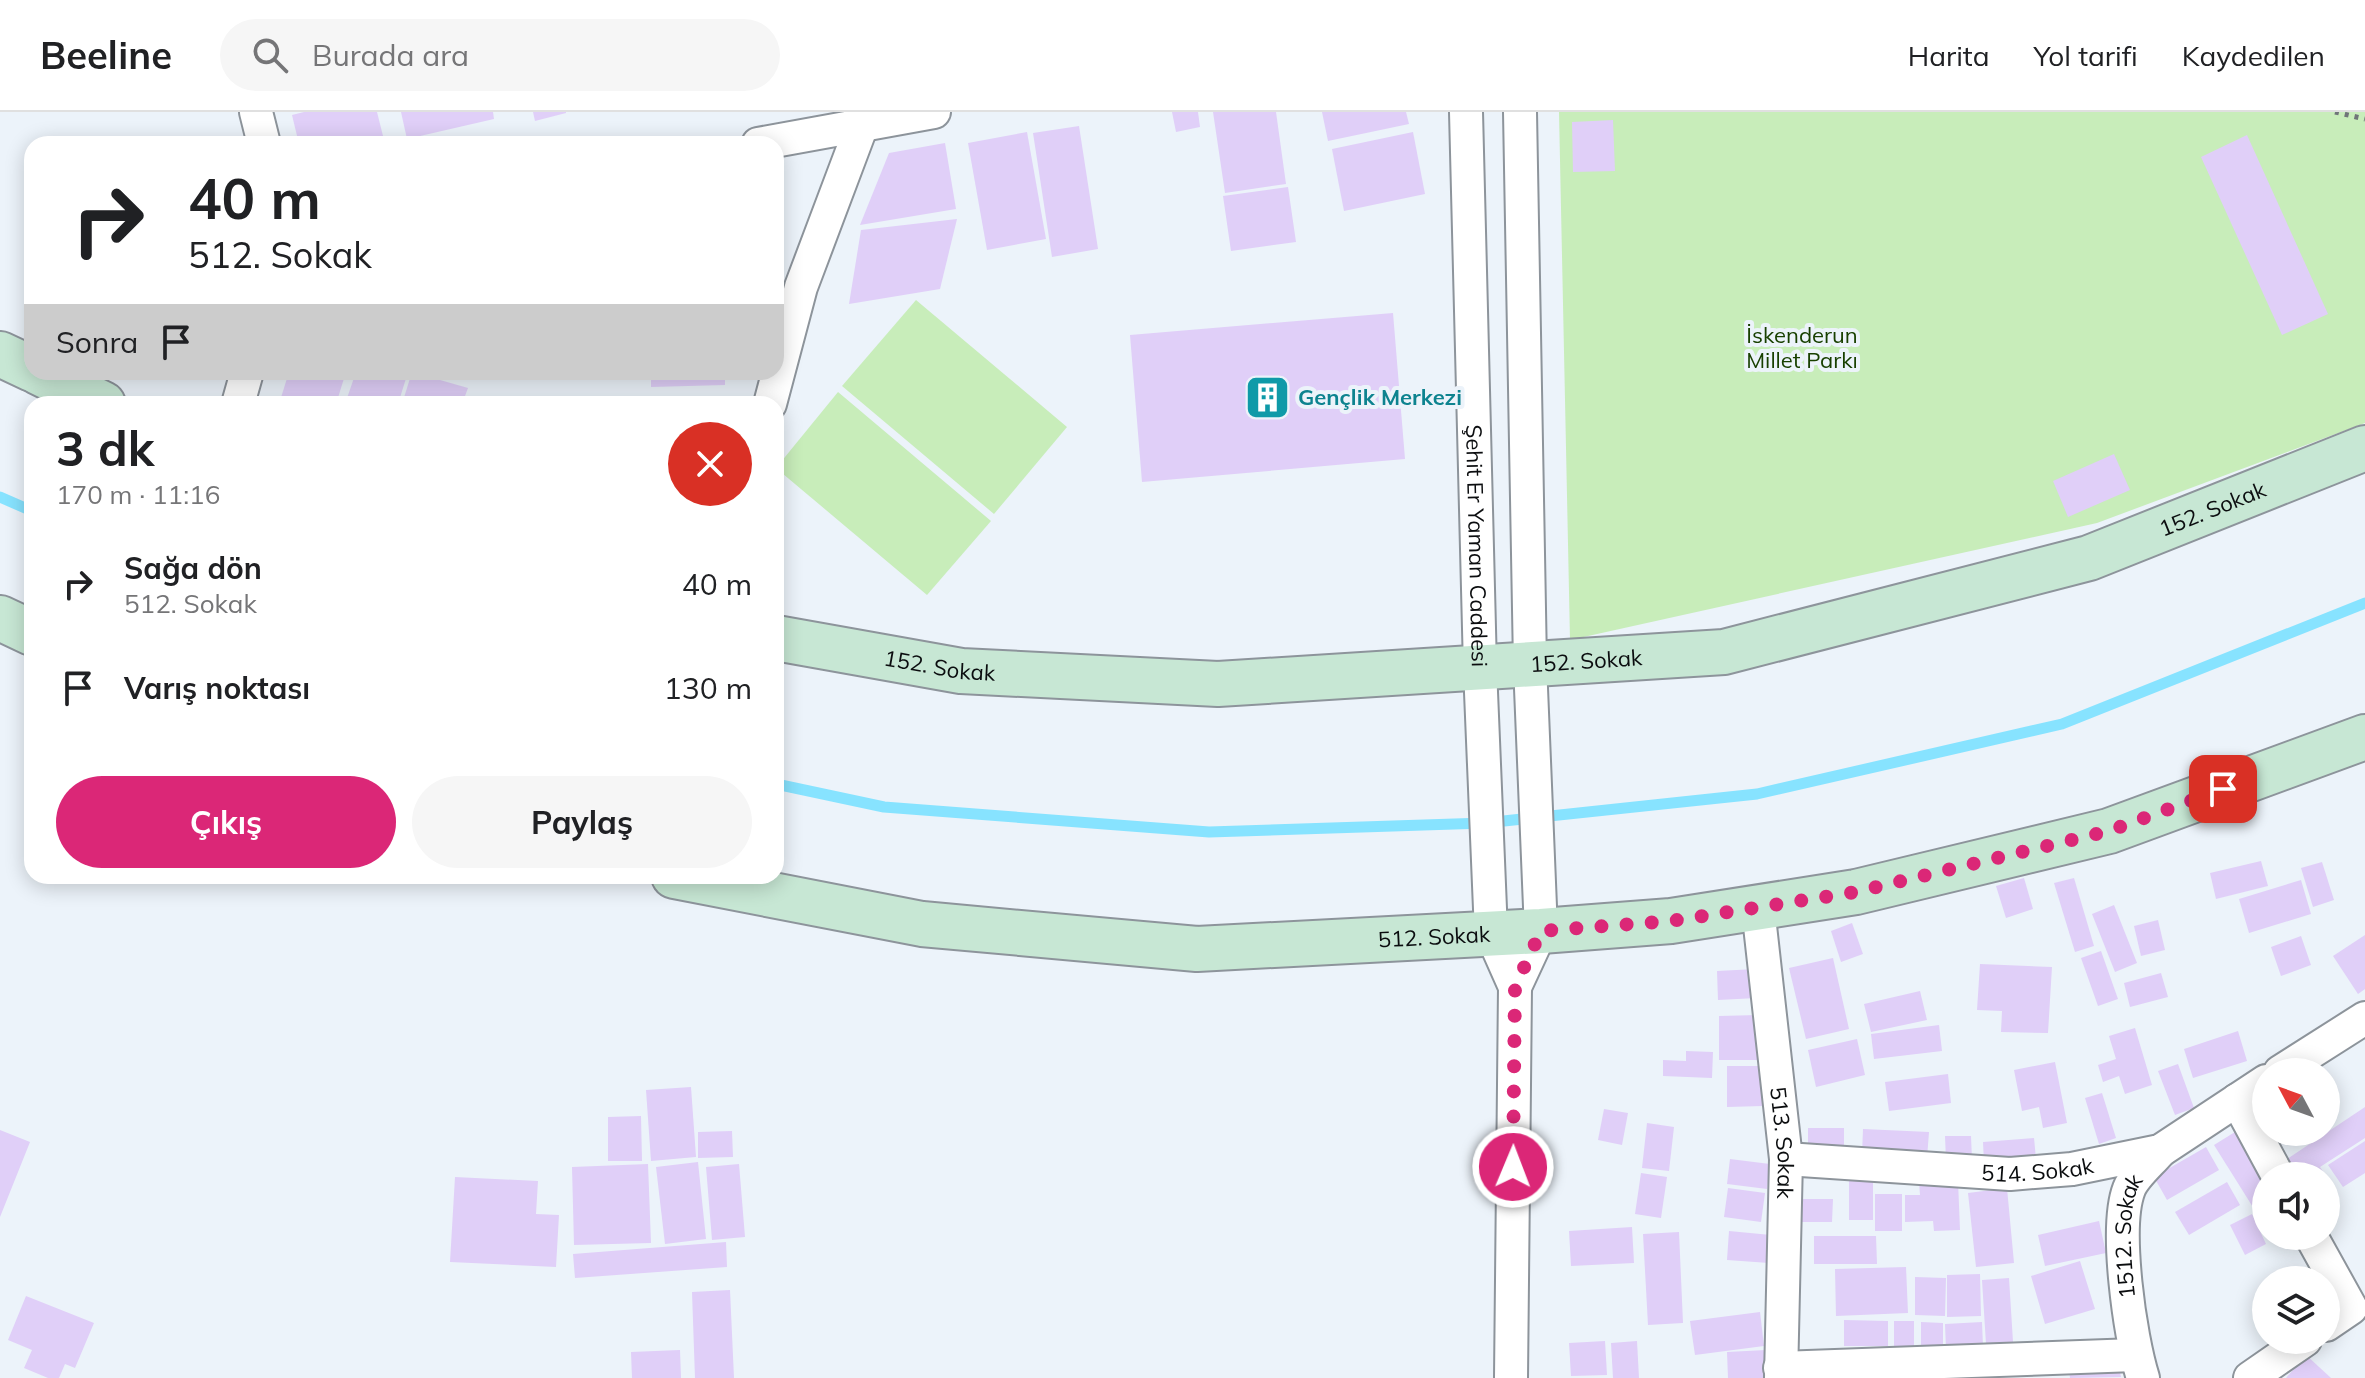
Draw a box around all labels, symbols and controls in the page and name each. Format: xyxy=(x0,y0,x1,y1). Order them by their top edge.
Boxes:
search box xyxy=(220,19,780,91)
text: Beeline xyxy=(40,31,172,79)
icon: search xyxy=(248,33,292,77)
text: Burada ara xyxy=(312,36,469,74)
text: Harita xyxy=(1908,38,1989,73)
text: Yol tarifi xyxy=(2033,38,2138,73)
text: Kaydedilen xyxy=(2182,38,2325,73)
text: 40 m xyxy=(188,163,321,233)
icon: right xyxy=(56,168,160,272)
text: 512. Sokak xyxy=(188,232,372,277)
icon: arrive xyxy=(154,320,198,364)
park label: İskenderun Millet Parkı xyxy=(1746,321,1858,374)
text: Sonra xyxy=(56,323,138,361)
building icon: Gençlik Merkezi xyxy=(1243,373,1291,421)
place label: Gençlik Merkezi xyxy=(1298,383,1462,411)
text: 3 dk xyxy=(56,418,154,478)
button: close xyxy=(668,422,752,506)
street label: Şehit Er Yaman Caddesi xyxy=(1460,424,1494,667)
street label: 152. Sokak xyxy=(2155,475,2270,543)
text: 170 m · 11:16 xyxy=(56,478,220,511)
text: Sağa dön xyxy=(124,549,262,587)
icon: right xyxy=(56,562,100,606)
text: 40 m xyxy=(682,565,752,603)
text: 512. Sokak xyxy=(124,587,257,620)
street label: 152. Sokak xyxy=(882,643,997,687)
street label: 152. Sokak xyxy=(1529,643,1644,678)
icon: arrive xyxy=(56,666,100,710)
text: Varış noktası xyxy=(124,669,310,707)
text: 130 m xyxy=(664,669,752,707)
pin xyxy=(2189,755,2257,823)
icon: arrive xyxy=(2201,767,2245,811)
button: Çıkış xyxy=(56,776,396,868)
button: Paylaş xyxy=(412,776,752,868)
street label: 512. Sokak xyxy=(1377,920,1491,954)
north arrow xyxy=(2252,1058,2340,1146)
map controls xyxy=(2252,1058,2340,1354)
street label: 513. Sokak xyxy=(1764,1085,1800,1200)
position arrow xyxy=(1471,1125,1555,1209)
street label: 514. Sokak xyxy=(1980,1151,2097,1188)
button: sound xyxy=(2252,1162,2340,1250)
street label: 1512. Sokak xyxy=(2109,1167,2149,1300)
button: layers xyxy=(2252,1266,2340,1354)

